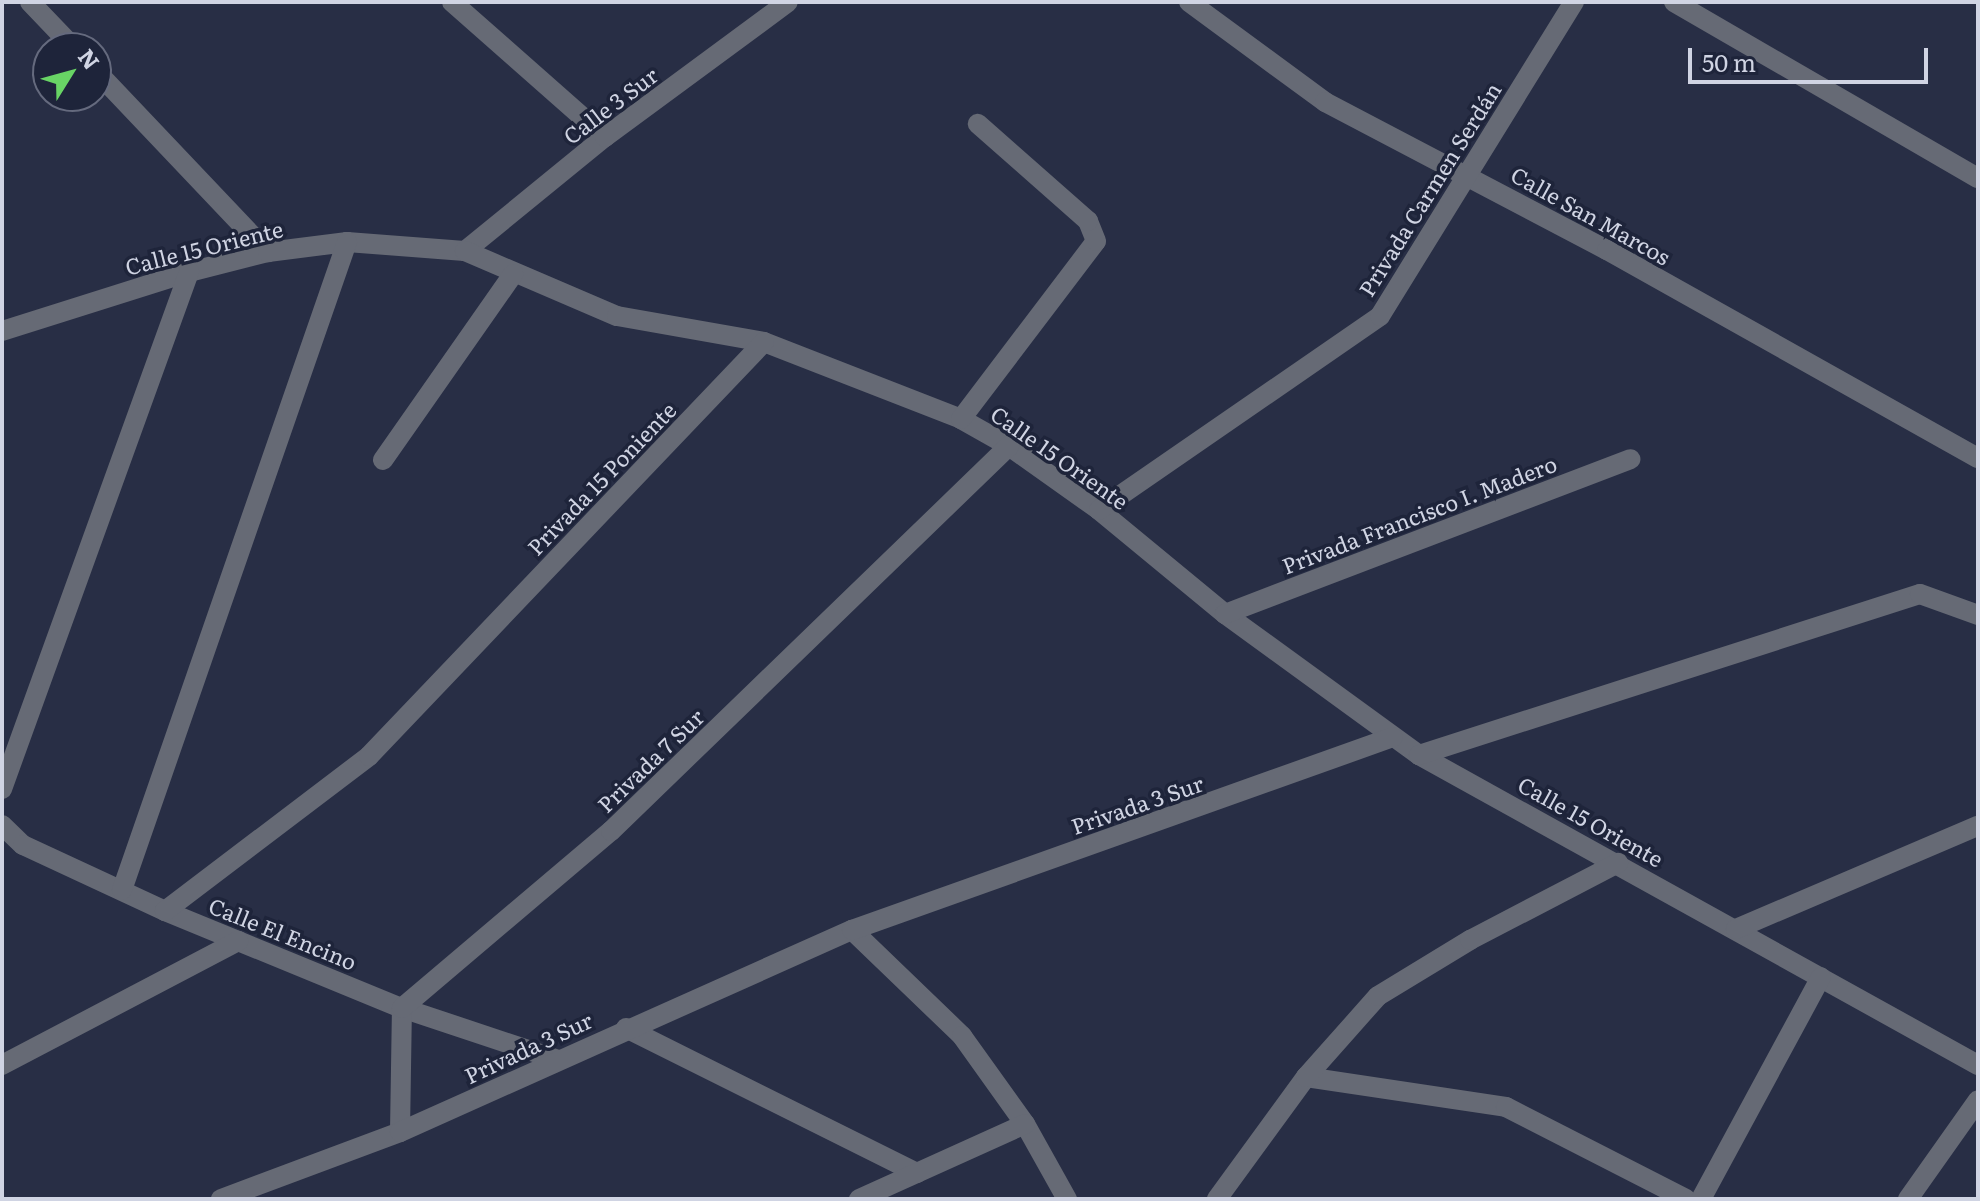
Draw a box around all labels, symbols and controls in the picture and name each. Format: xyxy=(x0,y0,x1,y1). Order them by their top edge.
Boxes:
north arrow xyxy=(32,32,112,112)
scale bar xyxy=(1692,32,1932,82)
text: N xyxy=(71,41,109,76)
text: 50 m xyxy=(1702,44,1756,79)
street label: Calle 3 Sur xyxy=(558,61,662,149)
street label: Privada Carmen Serdán xyxy=(1352,77,1506,301)
street label: Calle San Marcos xyxy=(1507,160,1675,270)
street label: Calle 15 Oriente xyxy=(122,215,286,279)
street label: Privada 15 Poniente xyxy=(521,396,681,560)
street label: Calle 15 Oriente xyxy=(986,400,1134,514)
street label: Privada Francisco I. Madero xyxy=(1278,449,1560,579)
street label: Privada 7 Sur xyxy=(591,703,709,817)
street label: Privada 3 Sur xyxy=(1067,769,1207,839)
street label: Calle 15 Oriente xyxy=(1514,770,1668,872)
street label: Calle El Encino xyxy=(205,891,361,975)
street label: Privada 3 Sur xyxy=(460,1006,596,1088)

